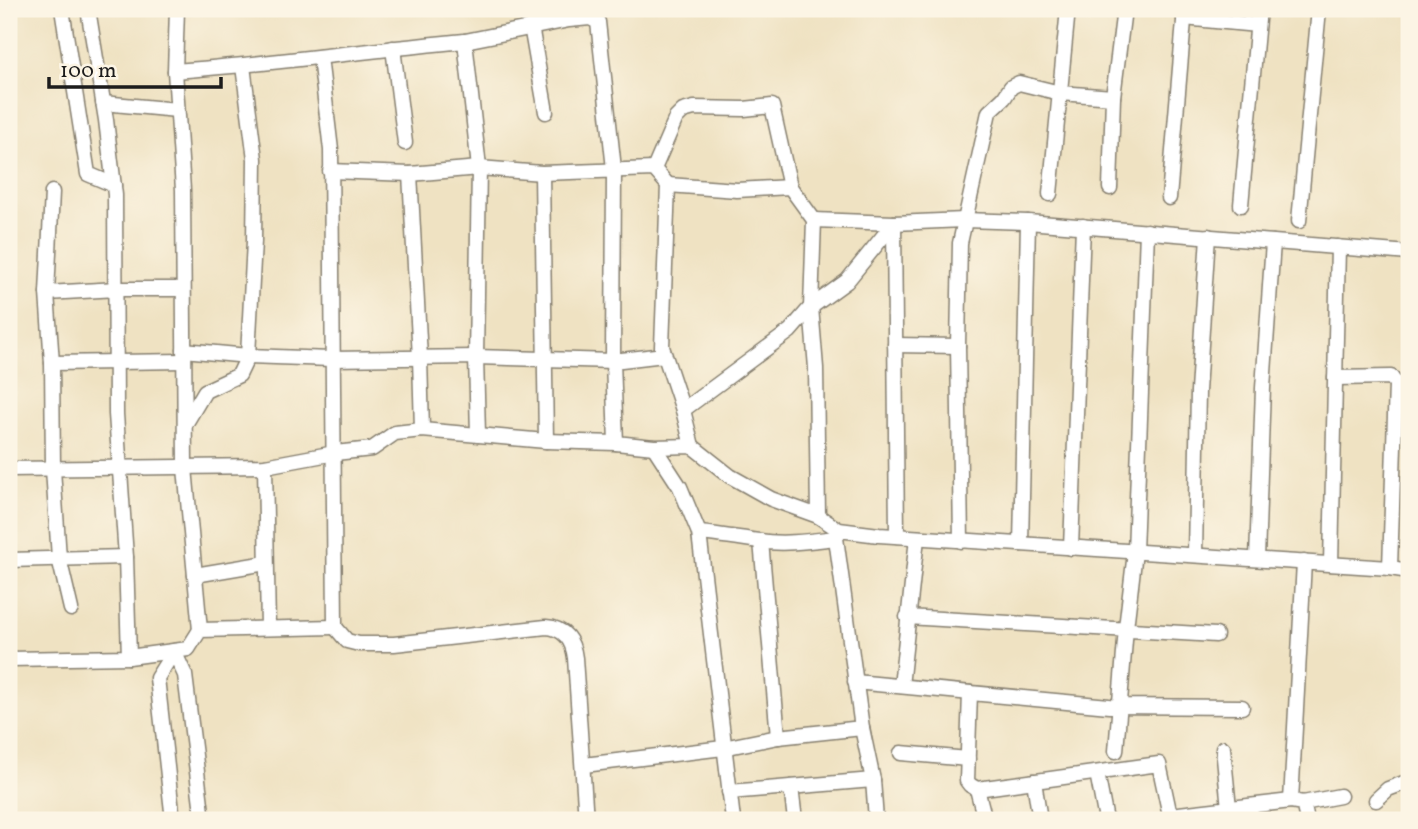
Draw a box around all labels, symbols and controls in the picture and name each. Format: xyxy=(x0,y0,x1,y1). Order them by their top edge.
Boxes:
scale bar xyxy=(49,46,220,90)
text: 100 m xyxy=(60,57,117,86)

